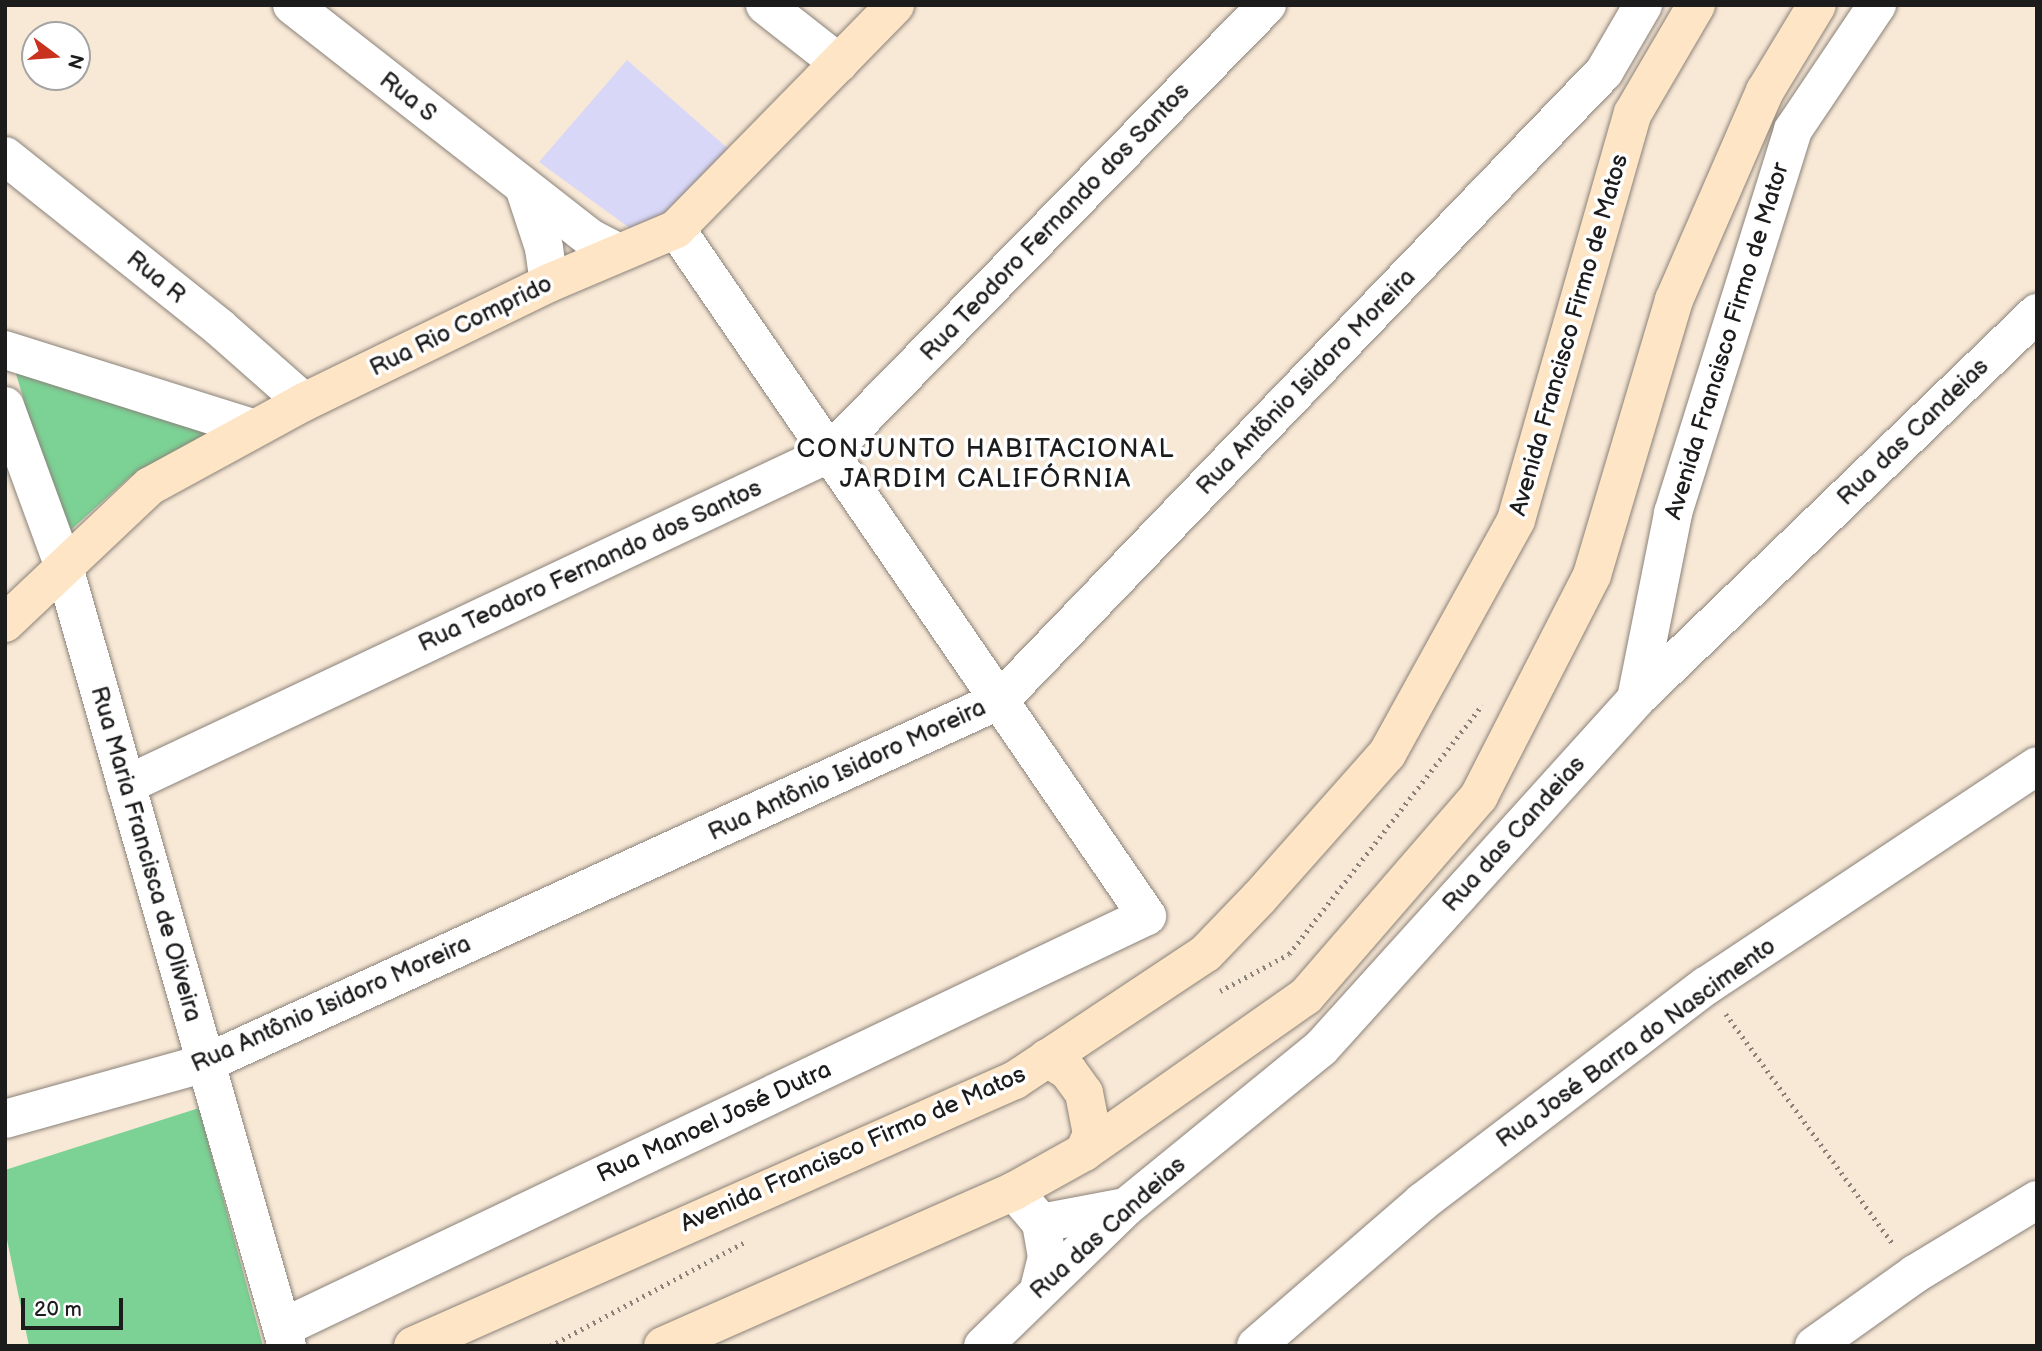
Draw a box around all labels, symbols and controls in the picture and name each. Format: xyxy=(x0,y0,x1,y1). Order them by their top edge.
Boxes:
north arrow xyxy=(21,21,91,91)
text: N xyxy=(62,51,88,71)
street label: Rua S xyxy=(374,66,442,128)
street label: Rua Teodoro Fernando dos Santos xyxy=(914,77,1196,367)
street label: Avenida Francisco Firmo de Matos xyxy=(1504,151,1634,519)
street label: Avenida Francisco Firmo de Mator xyxy=(1659,159,1795,523)
street label: Rua R xyxy=(121,245,191,309)
street label: Rua Antônio Isidoro Moreira xyxy=(1190,263,1422,501)
street label: Rua Rio Comprido xyxy=(365,269,557,383)
street label: Rua das Candeias xyxy=(1831,352,1995,512)
district label: CONJUNTO HABITACIONAL JARDIM CALIFÓRNIA xyxy=(799,434,1173,496)
street label: Rua Teodoro Fernando dos Santos xyxy=(413,473,767,659)
street label: Rua Maria Francisca de Oliveira xyxy=(84,683,208,1025)
street label: Rua Antônio Isidoro Moreira xyxy=(704,693,990,847)
street label: Rua das Candeias xyxy=(1437,750,1591,918)
street label: Rua Antônio Isidoro Moreira xyxy=(187,929,475,1079)
street label: Rua José Barra do Nascimento xyxy=(1490,932,1782,1154)
street label: Rua Manoel José Dutra xyxy=(592,1055,836,1189)
street label: Avenida Francisco Firmo de Matos xyxy=(676,1060,1030,1238)
street label: Rua das Candeias xyxy=(1024,1151,1192,1305)
scale bar xyxy=(24,1284,126,1328)
text: 20 m xyxy=(34,1297,82,1322)

